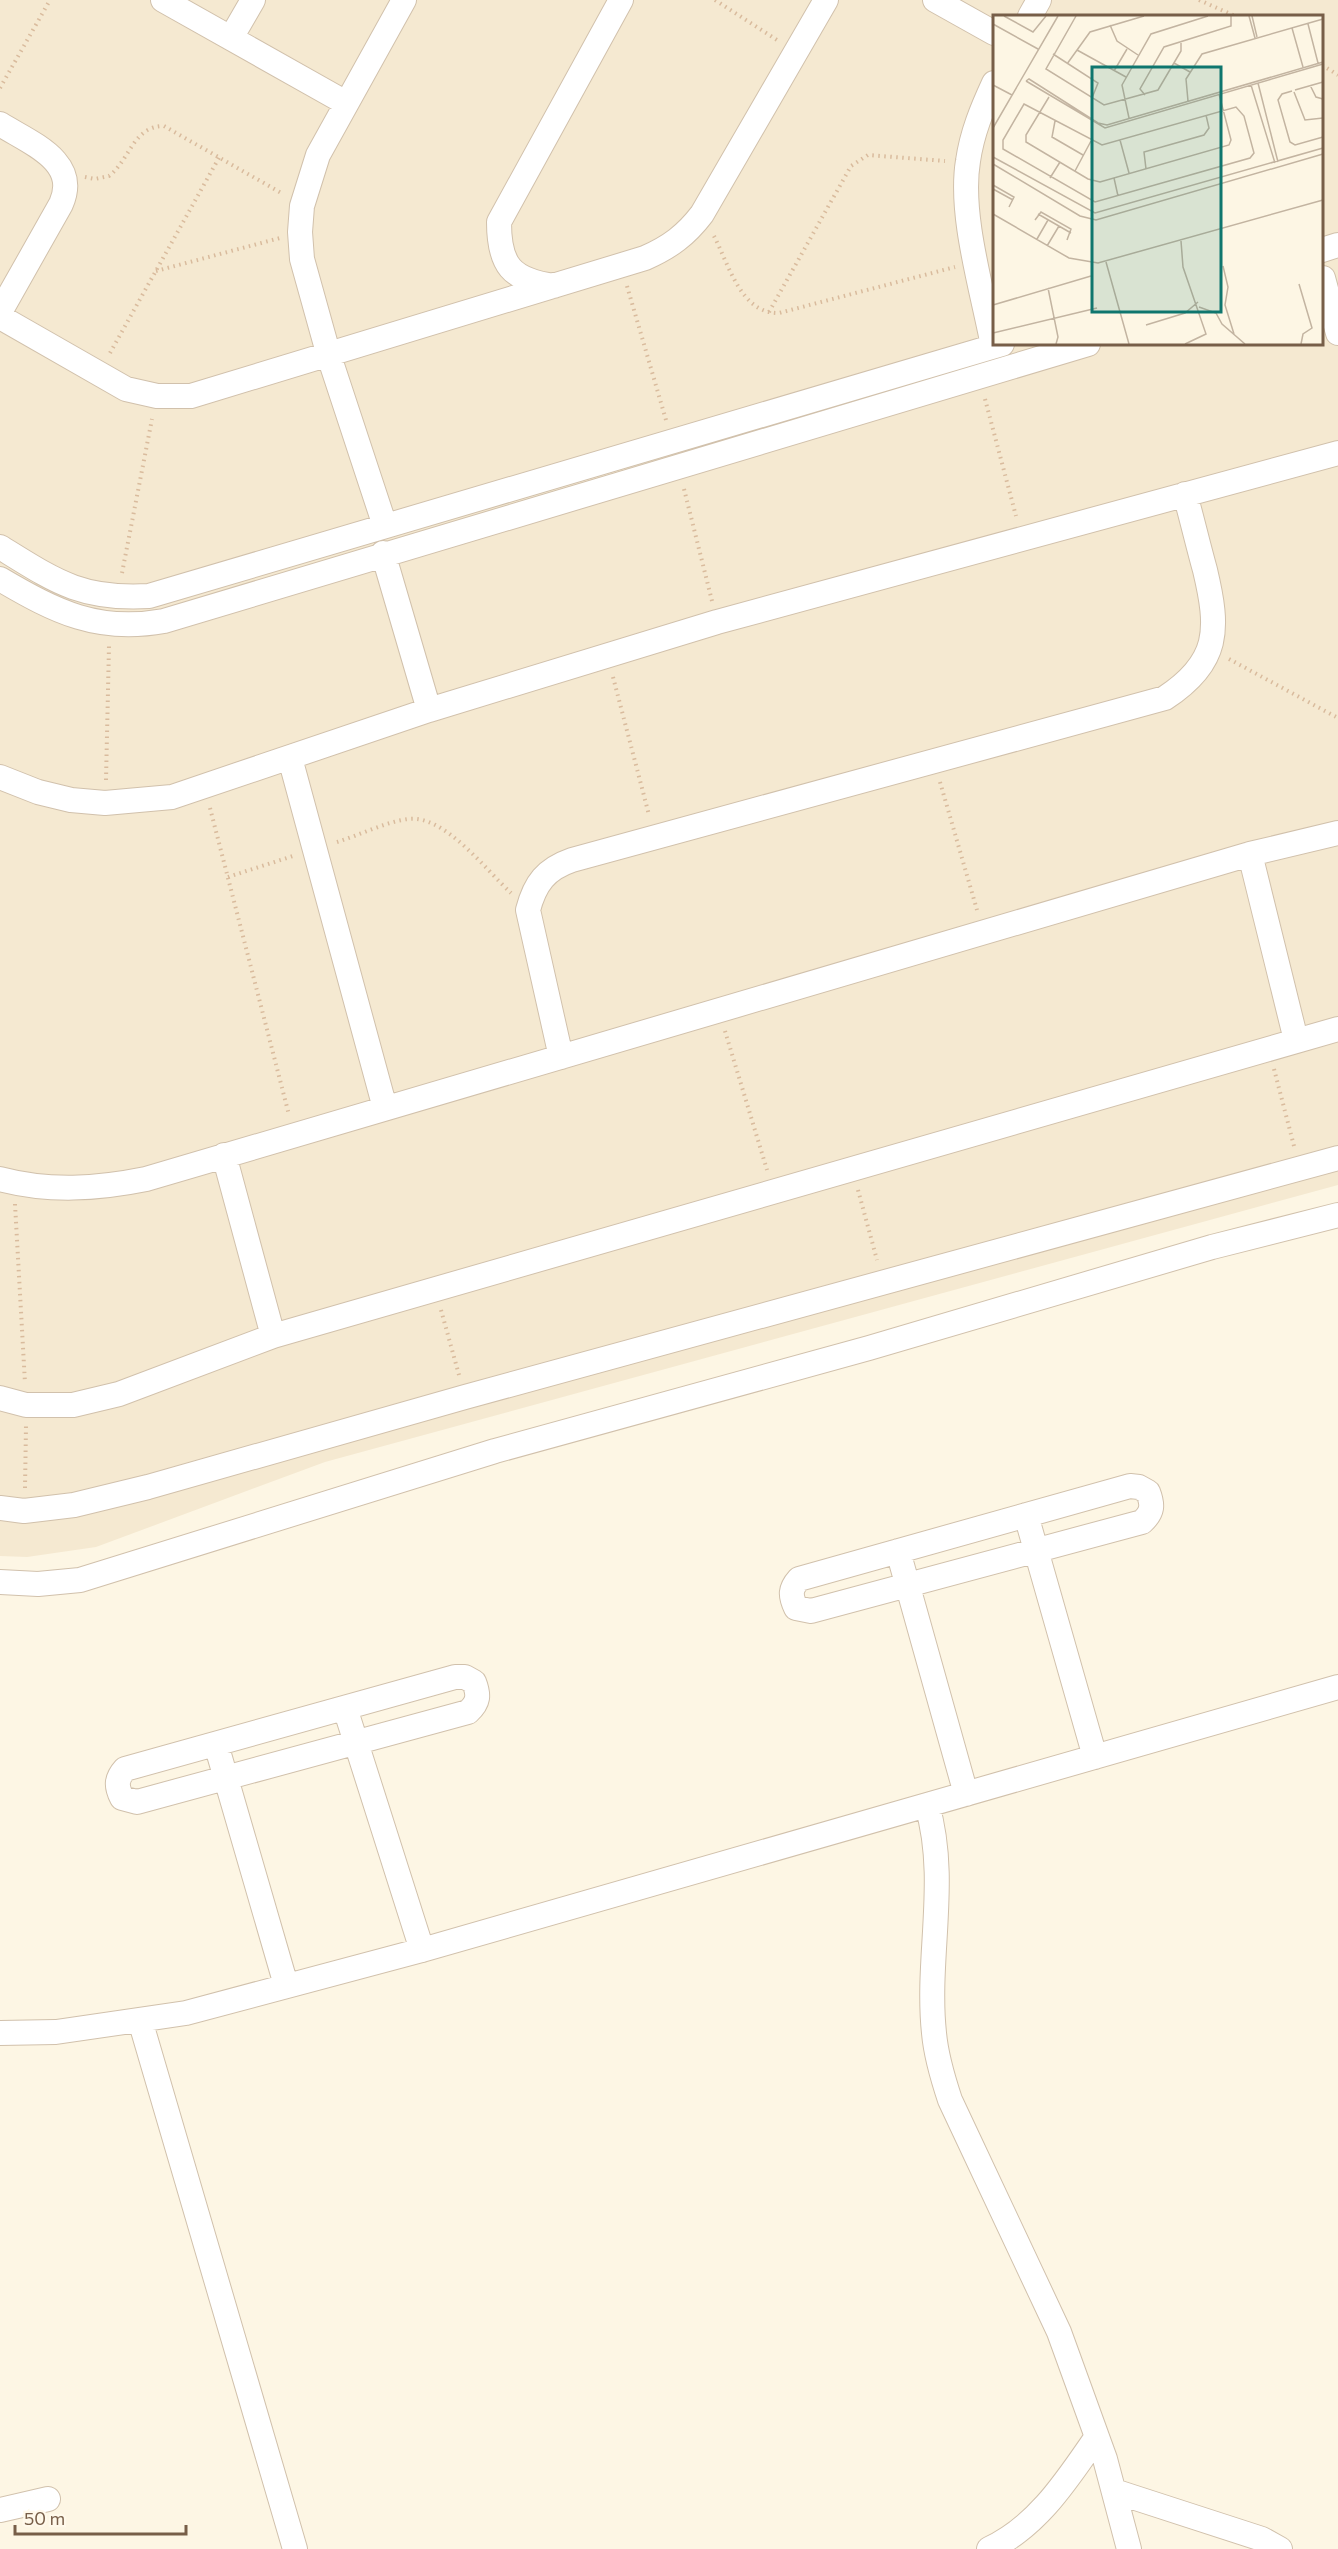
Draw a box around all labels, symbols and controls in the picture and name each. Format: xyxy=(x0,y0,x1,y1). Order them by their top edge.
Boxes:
inset map xyxy=(993,15,1323,345)
scale bar xyxy=(15,2498,186,2536)
text: 50 m xyxy=(24,2507,65,2529)

